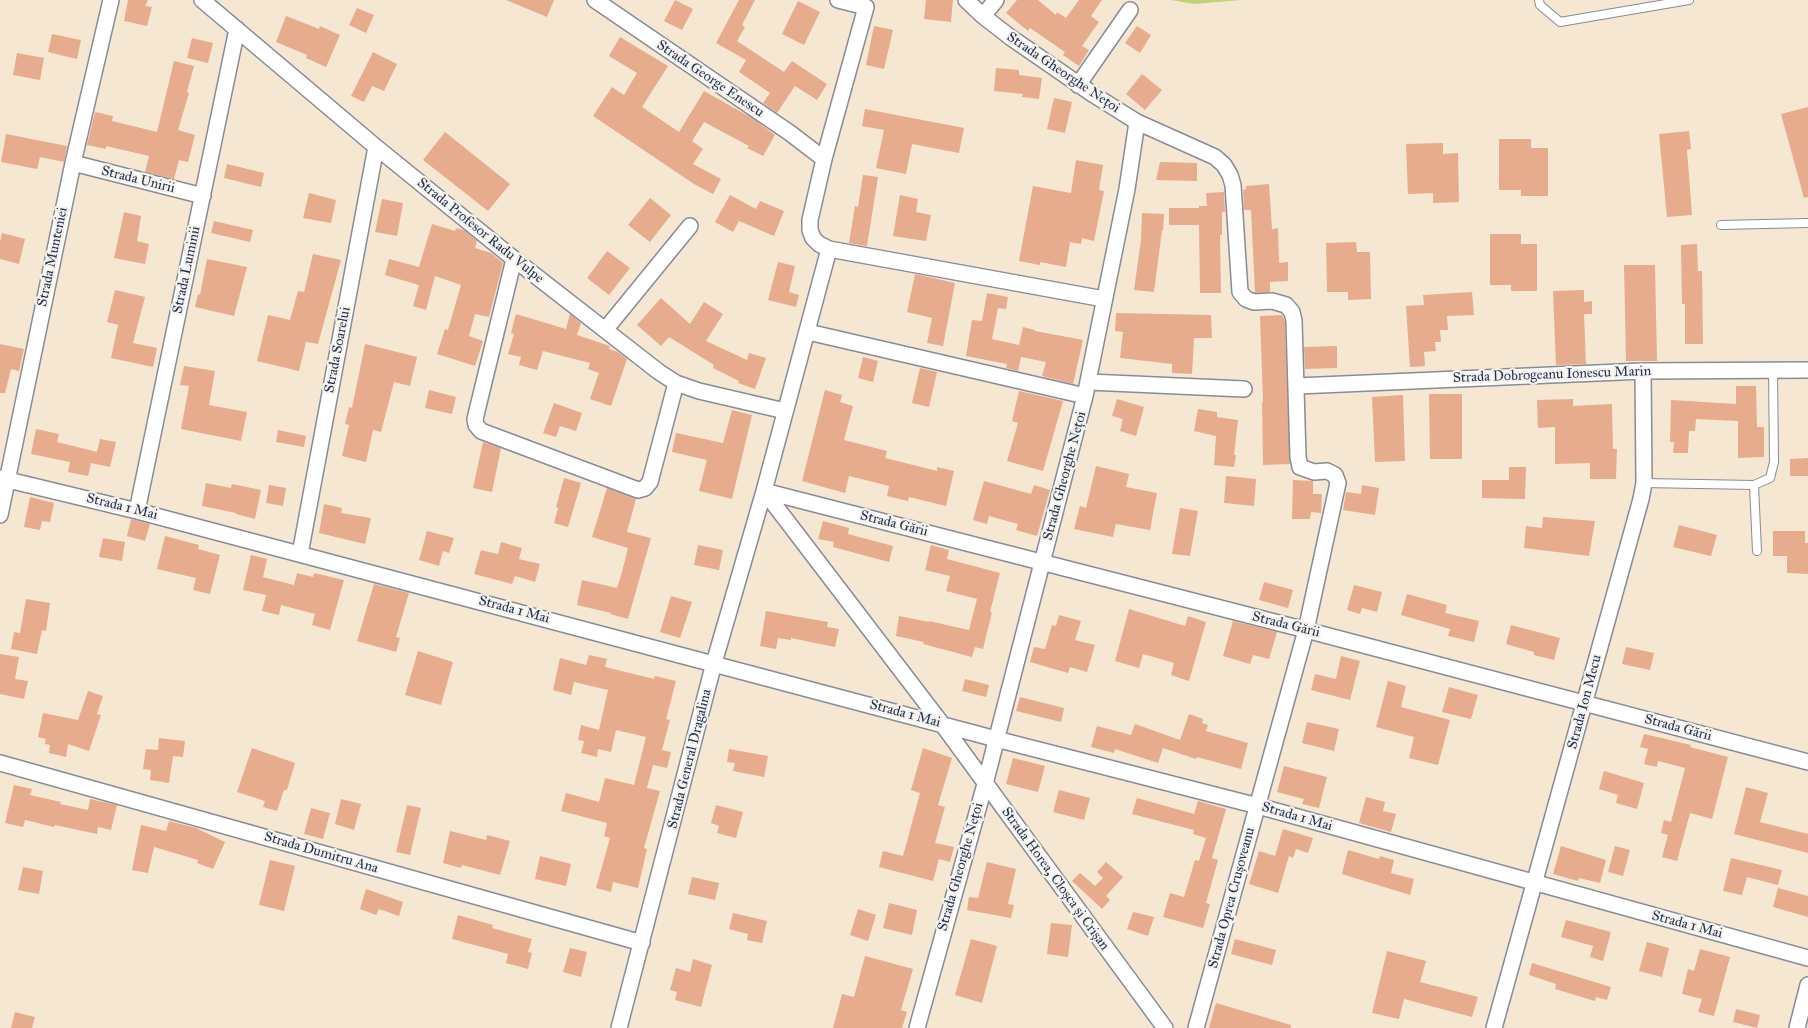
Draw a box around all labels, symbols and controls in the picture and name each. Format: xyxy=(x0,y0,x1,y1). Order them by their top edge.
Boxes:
street label: Strada Gheorghe Nețoi xyxy=(1003,29,1123,117)
street label: Strada George Enescu xyxy=(653,37,767,121)
street label: Strada Unirii xyxy=(99,163,177,197)
street label: Strada Profesor Radu Vulpe xyxy=(413,175,547,287)
street label: Strada Munteniei xyxy=(34,206,72,308)
street label: Strada Luminii xyxy=(170,225,204,315)
street label: Strada Soarelui xyxy=(321,306,355,394)
street label: Strada Dobrogeanu Ionescu Marin xyxy=(1453,363,1651,387)
street label: Strada Gheorghe Nețoi xyxy=(1040,410,1090,542)
street label: Strada 1 Mai xyxy=(85,490,159,524)
street label: Strada Gării xyxy=(858,507,930,541)
street label: Strada 1 Mai xyxy=(477,592,551,628)
street label: Strada Gării xyxy=(1250,608,1322,642)
street label: Strada Ion Mecu xyxy=(1564,653,1606,751)
street label: Strada General Dragalina xyxy=(665,687,715,831)
street label: Strada 1 Mai xyxy=(868,696,942,732)
street label: Strada Gării xyxy=(1642,711,1714,745)
street label: Strada 1 Mai xyxy=(1260,799,1334,835)
street label: Strada Gheorghe Nețoi xyxy=(935,801,987,933)
street label: Strada Horea, Cloșca și Crișan xyxy=(998,804,1112,954)
street label: Strada Oprea Crușoveanu xyxy=(1205,826,1259,970)
street label: Strada Dumitru Ana xyxy=(262,829,380,877)
street label: Strada 1 Mai xyxy=(1650,907,1724,943)

